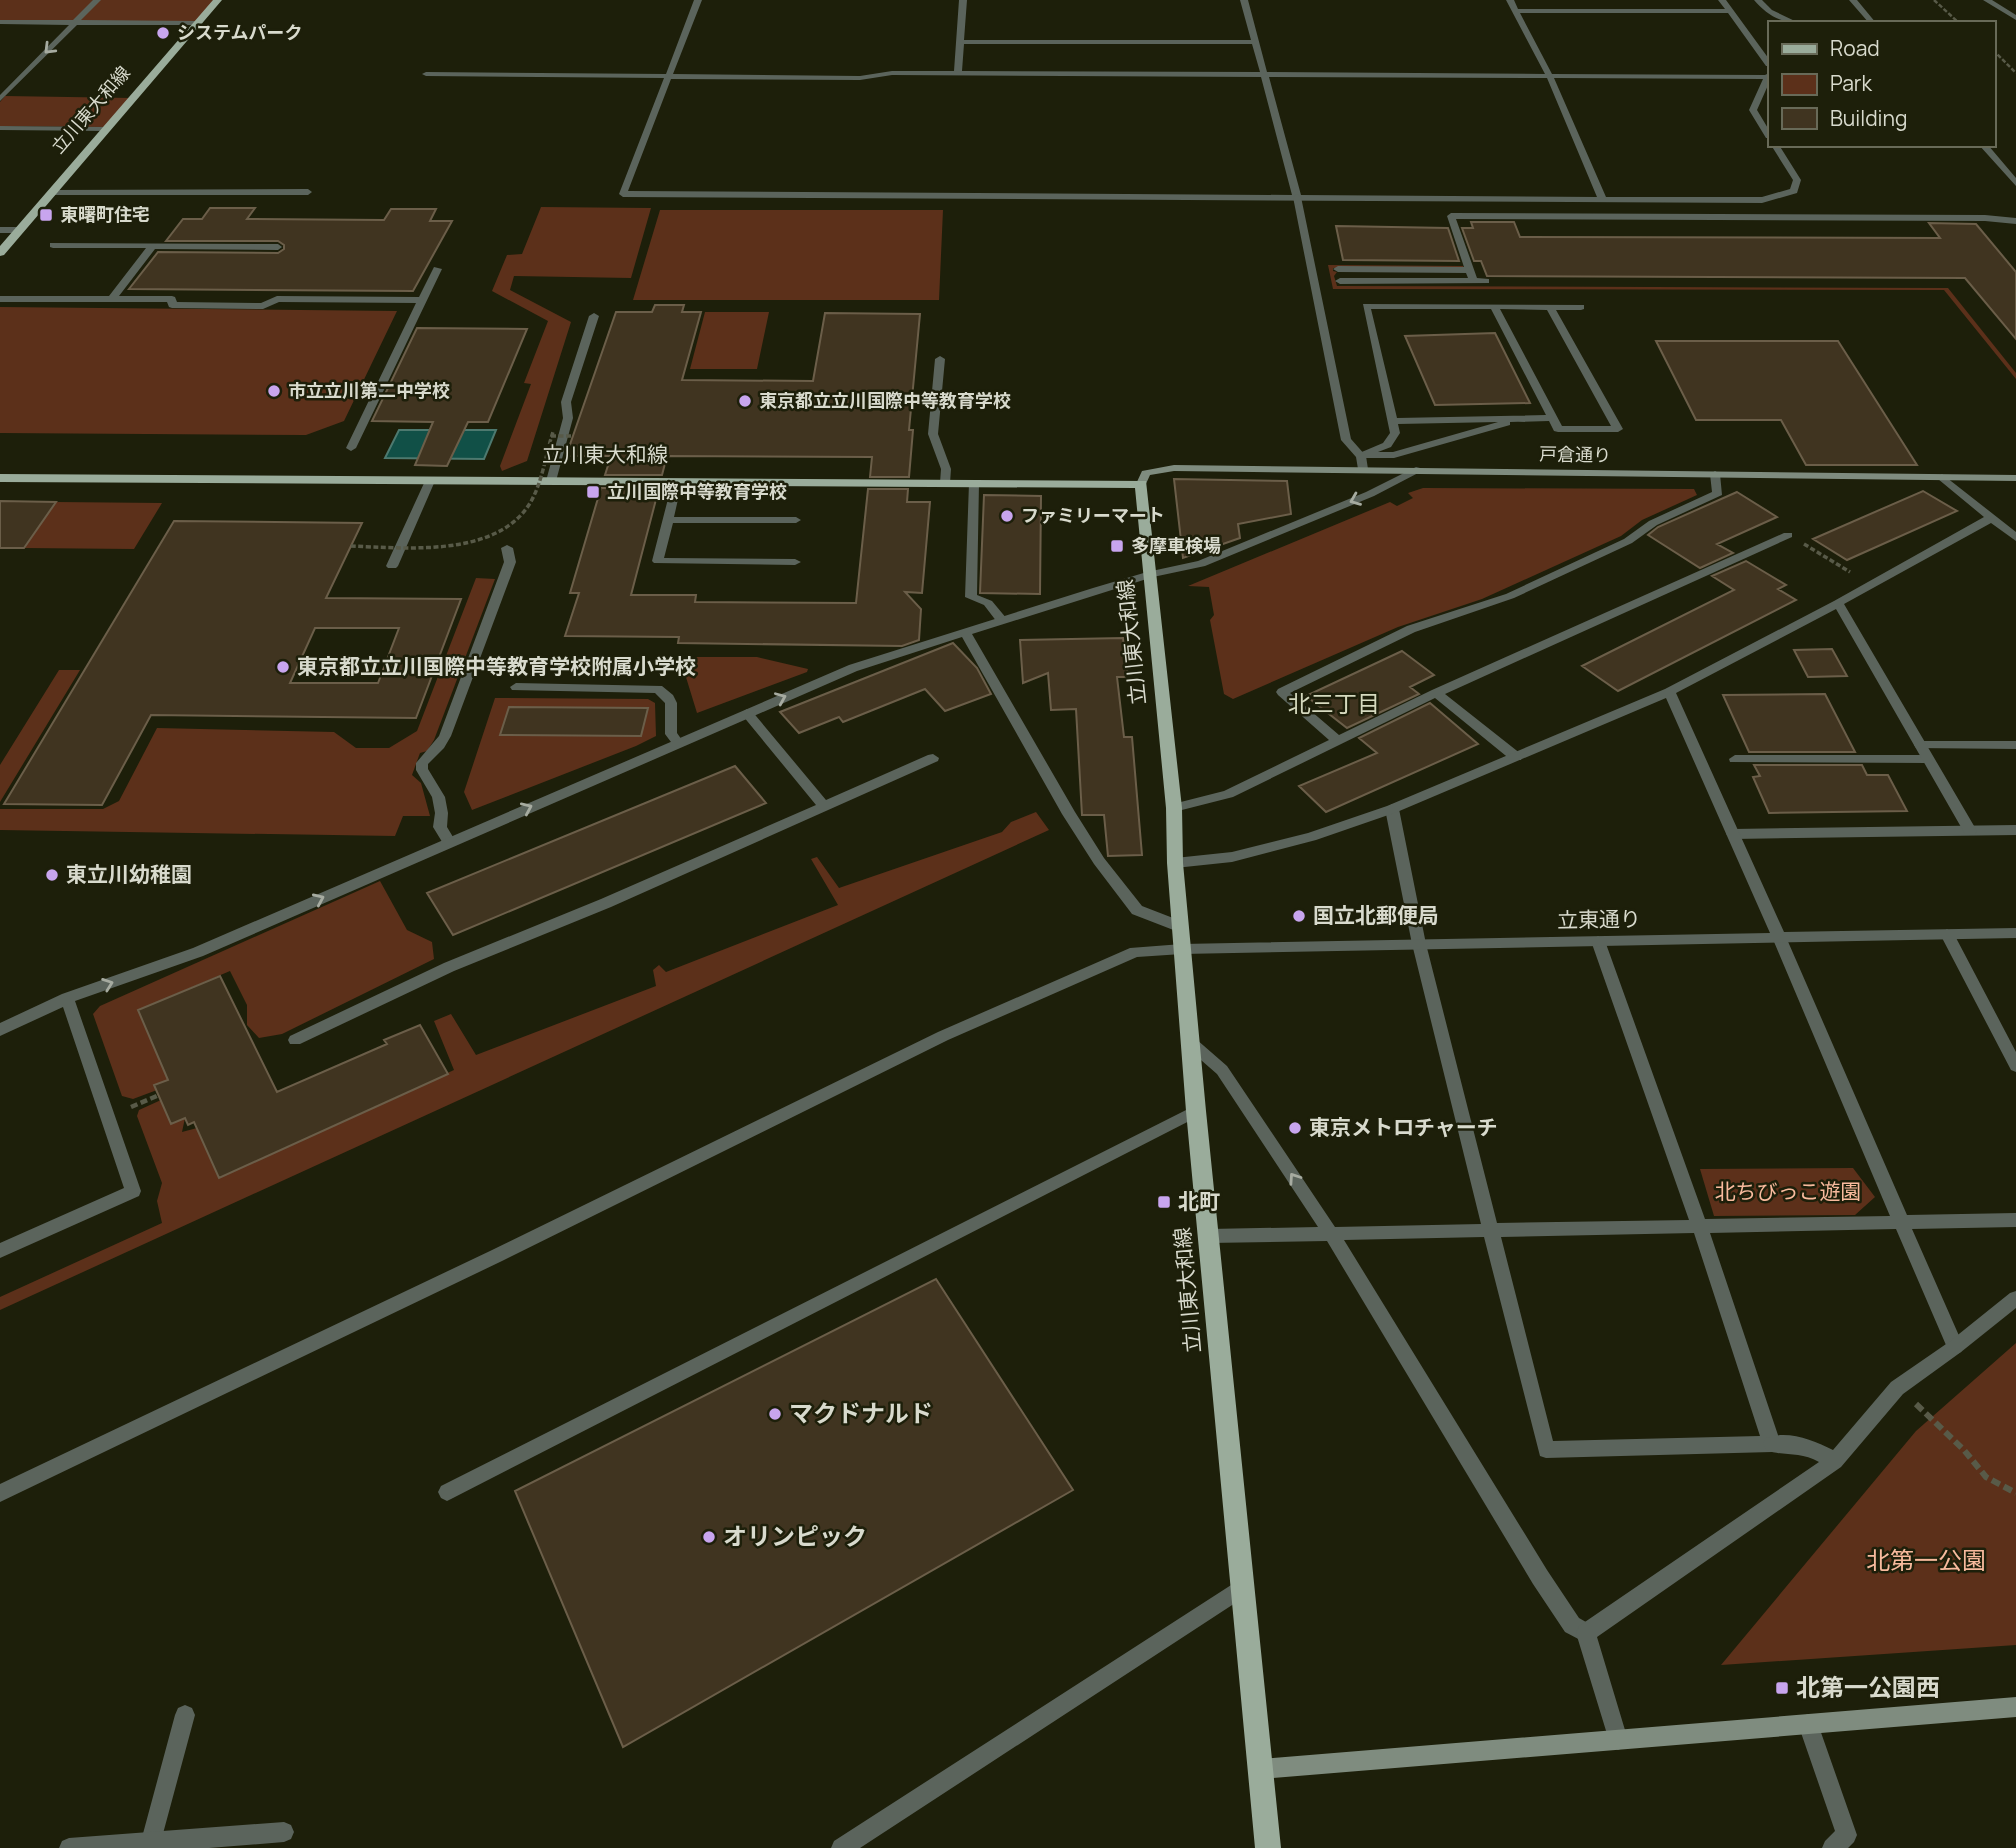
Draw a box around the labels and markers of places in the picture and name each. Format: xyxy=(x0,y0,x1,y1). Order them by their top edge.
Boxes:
place label: システムパーク xyxy=(177,20,302,44)
marker: システムパーク xyxy=(155,25,171,41)
place label: 東曙町住宅 xyxy=(60,202,150,226)
marker: 東曙町住宅 xyxy=(38,207,54,223)
place label: 市立立川第二中学校 xyxy=(288,378,450,402)
marker: 市立立川第二中学校 xyxy=(266,383,282,399)
place label: 東京都立立川国際中等教育学校 xyxy=(759,388,1011,412)
marker: 東京都立立川国際中等教育学校 xyxy=(737,393,753,409)
place label: 立川国際中等教育学校 xyxy=(607,479,787,503)
marker: 立川国際中等教育学校 xyxy=(585,484,601,500)
place label: ファミリーマート xyxy=(1021,503,1165,527)
marker: ファミリーマート xyxy=(999,508,1015,524)
place label: 多摩車検場 xyxy=(1131,533,1221,557)
marker: 多摩車検場 xyxy=(1109,538,1125,554)
place label: 東京都立立川国際中等教育学校附属小学校 xyxy=(297,652,696,680)
marker: 東京都立立川国際中等教育学校附属小学校 xyxy=(275,659,291,675)
place label: 東立川幼稚園 xyxy=(66,860,192,888)
marker: 東立川幼稚園 xyxy=(44,867,60,883)
place label: 国立北郵便局 xyxy=(1313,901,1439,929)
marker: 国立北郵便局 xyxy=(1291,908,1307,924)
place label: 東京メトロチャーチ xyxy=(1309,1113,1498,1141)
marker: 東京メトロチャーチ xyxy=(1287,1120,1303,1136)
place label: 北町 xyxy=(1178,1187,1220,1215)
marker: 北町 xyxy=(1156,1194,1172,1210)
place label: マクドナルド xyxy=(789,1396,933,1429)
marker: マクドナルド xyxy=(767,1406,783,1422)
place label: オリンピック xyxy=(723,1519,867,1552)
marker: オリンピック xyxy=(701,1529,717,1545)
place label: 北第一公園西 xyxy=(1796,1670,1940,1703)
marker: 北第一公園西 xyxy=(1774,1680,1790,1696)

